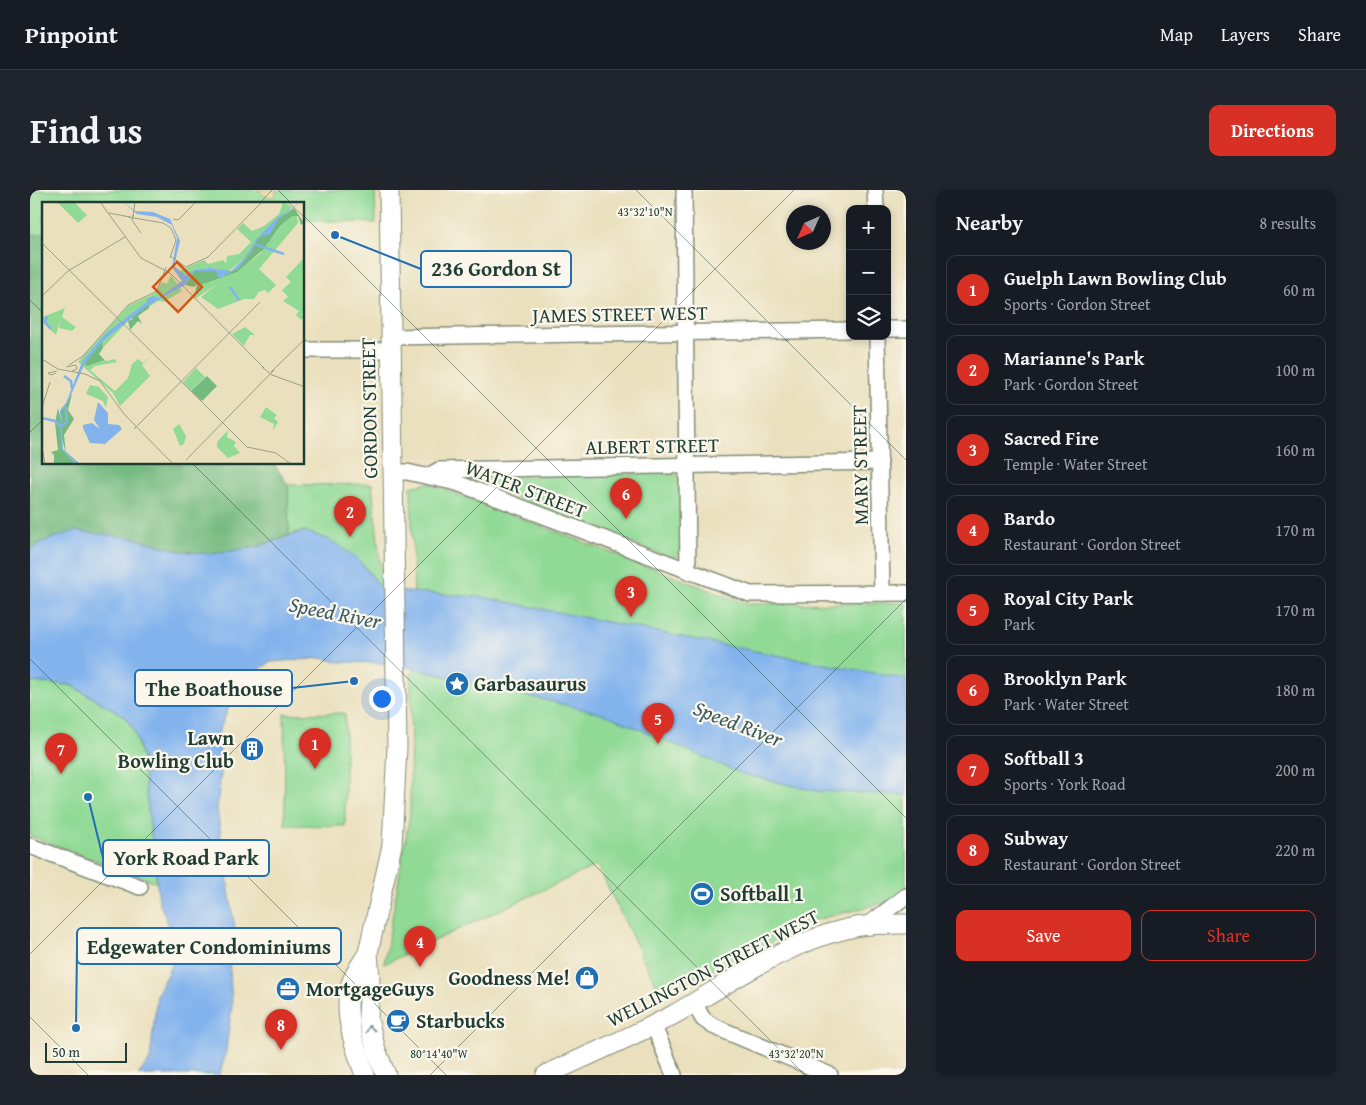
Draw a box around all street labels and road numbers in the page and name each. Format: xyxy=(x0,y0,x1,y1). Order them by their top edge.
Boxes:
street label: JAMES STREET WEST xyxy=(529,297,708,330)
street label: GORDON STREET xyxy=(353,337,384,479)
street label: MARY STREET xyxy=(844,405,875,525)
street label: ALBERT STREET xyxy=(585,430,719,461)
street label: WATER STREET xyxy=(461,452,591,525)
street label: WELLINGTON STREET WEST xyxy=(602,901,824,1034)

